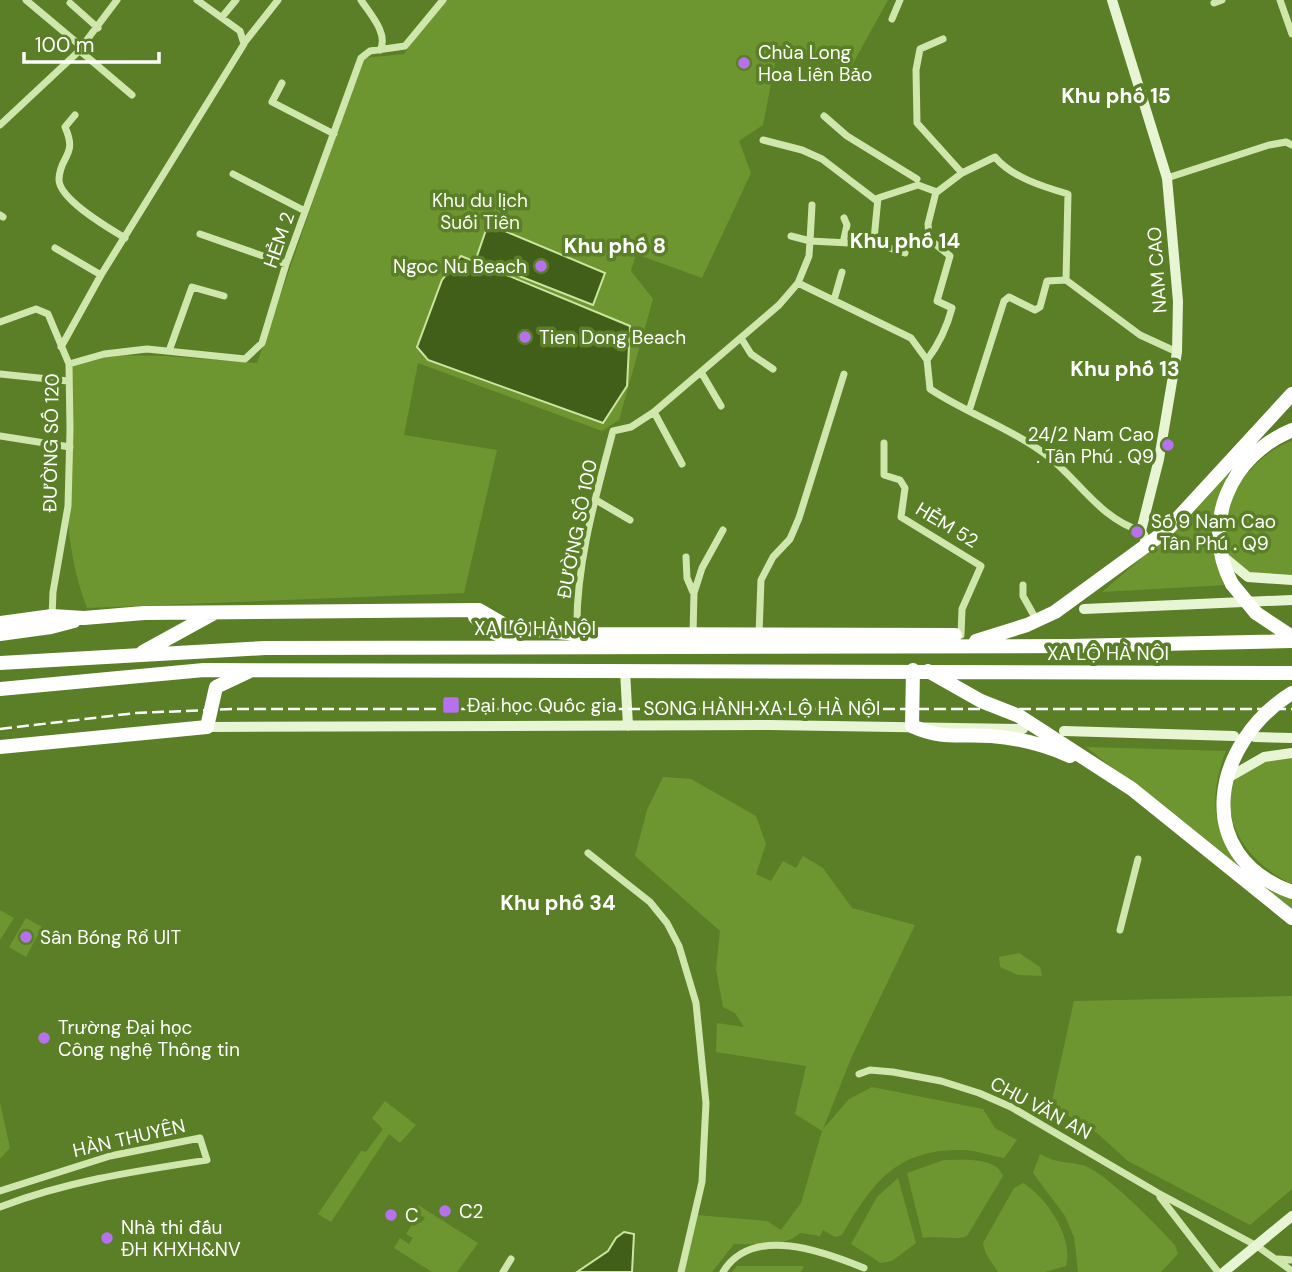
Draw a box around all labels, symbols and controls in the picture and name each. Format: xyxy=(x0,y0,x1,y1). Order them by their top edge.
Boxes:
scale bar xyxy=(24,21,159,65)
text: 100 m xyxy=(35,31,95,59)
place label: Chùa Long Hoa Liên Bảo xyxy=(758,40,872,87)
marker: Chùa Long Hoa Liên Bảo xyxy=(736,55,752,71)
district label: Khu phố 15 xyxy=(1061,82,1171,110)
park label: Khu du lịch Suối Tiên xyxy=(432,188,528,235)
street label: HẺM 2 xyxy=(258,209,300,271)
street label: NAM CAO xyxy=(1142,226,1172,314)
district label: Khu phố 14 xyxy=(850,227,960,255)
district label: Khu phố 8 xyxy=(564,232,666,260)
place label: Ngoc Nu Beach xyxy=(393,254,527,279)
marker: Ngoc Nu Beach xyxy=(533,258,549,274)
place label: Tien Dong Beach xyxy=(539,325,686,350)
marker: Tien Dong Beach xyxy=(517,329,533,345)
district label: Khu phố 13 xyxy=(1070,355,1180,383)
street label: ĐƯỜNG SỐ 120 xyxy=(37,373,65,513)
place label: 24/2 Nam Cao . Tân Phú . Q9 xyxy=(1028,422,1154,469)
marker: 24/2 Nam Cao . Tân Phú . Q9 xyxy=(1160,437,1176,453)
street label: ĐƯỜNG SỐ 100 xyxy=(551,457,603,601)
street label: HẺM 52 xyxy=(911,497,983,553)
place label: Số 9 Nam Cao . Tân Phú . Q9 xyxy=(1151,509,1276,556)
marker: Số 9 Nam Cao . Tân Phú . Q9 xyxy=(1129,524,1145,540)
street label: XA LỘ HÀ NỘI xyxy=(474,616,596,641)
street label: XA LỘ HÀ NỘI xyxy=(1047,641,1169,666)
place label: Đại học Quốc gia xyxy=(467,693,616,718)
marker: Đại học Quốc gia xyxy=(441,695,461,715)
street label: SONG HÀNH XA LỘ HÀ NỘI xyxy=(644,696,880,721)
district label: Khu phố 34 xyxy=(500,889,616,917)
place label: Sân Bóng Rổ UIT xyxy=(40,925,181,950)
marker: Sân Bóng Rổ UIT xyxy=(18,929,34,945)
place label: Trường Đại học Công nghệ Thông tin xyxy=(58,1015,240,1062)
marker: Trường Đại học Công nghệ Thông tin xyxy=(36,1030,52,1046)
street label: CHU VĂN AN xyxy=(986,1071,1096,1145)
street label: HÀN THUYÊN xyxy=(70,1113,188,1163)
place label: C2 xyxy=(459,1199,484,1224)
place label: C xyxy=(405,1203,419,1228)
marker: C2 xyxy=(437,1203,453,1219)
marker: C xyxy=(383,1207,399,1223)
place label: Nhà thi đấu ĐH KHXH&NV xyxy=(121,1215,241,1262)
marker: Nhà thi đấu ĐH KHXH&NV xyxy=(99,1230,115,1246)

